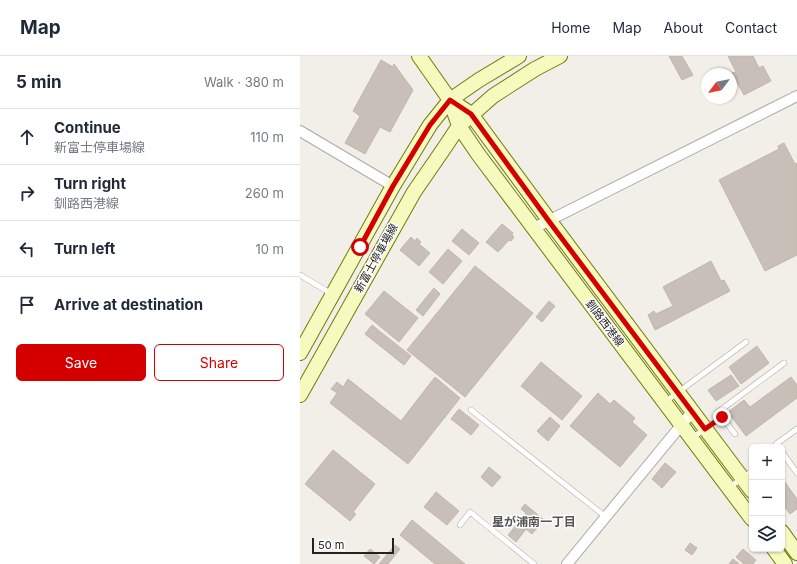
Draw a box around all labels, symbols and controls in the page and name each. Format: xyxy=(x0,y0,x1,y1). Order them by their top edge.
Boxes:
text: Map xyxy=(20,16,61,39)
text: Home xyxy=(551,19,590,36)
text: Map xyxy=(612,19,642,36)
text: About xyxy=(664,19,703,36)
text: Contact xyxy=(725,19,777,36)
north arrow xyxy=(701,68,737,104)
text: 5 min xyxy=(16,72,62,92)
text: Walk · 380 m xyxy=(204,74,284,90)
text: Continue xyxy=(54,118,121,137)
icon: ahead xyxy=(16,126,38,148)
text: 110 m xyxy=(250,129,284,145)
text: 新富士停車場線 xyxy=(54,139,145,155)
text: Turn right xyxy=(54,174,126,193)
icon: right xyxy=(16,182,38,204)
text: 260 m xyxy=(245,185,284,201)
text: 釧路西港線 xyxy=(54,195,119,211)
street label: 新富士停車場線 xyxy=(351,221,401,295)
icon: left xyxy=(16,238,38,260)
route start xyxy=(351,238,369,256)
text: Turn left xyxy=(54,239,115,258)
text: 10 m xyxy=(255,241,284,257)
icon: arrive xyxy=(16,294,38,316)
text: Arrive at destination xyxy=(54,295,203,314)
street label: 釧路西港線 xyxy=(583,297,627,349)
button: Save xyxy=(16,344,146,381)
button: Share xyxy=(154,344,284,381)
route end xyxy=(713,408,731,426)
map controls xyxy=(749,444,785,552)
button: + xyxy=(749,444,785,480)
button: − xyxy=(749,480,785,516)
district label: 星が浦南一丁目 xyxy=(492,514,576,529)
button: layers xyxy=(749,516,785,552)
scale bar xyxy=(312,536,394,555)
text: 50 m xyxy=(318,538,344,552)

